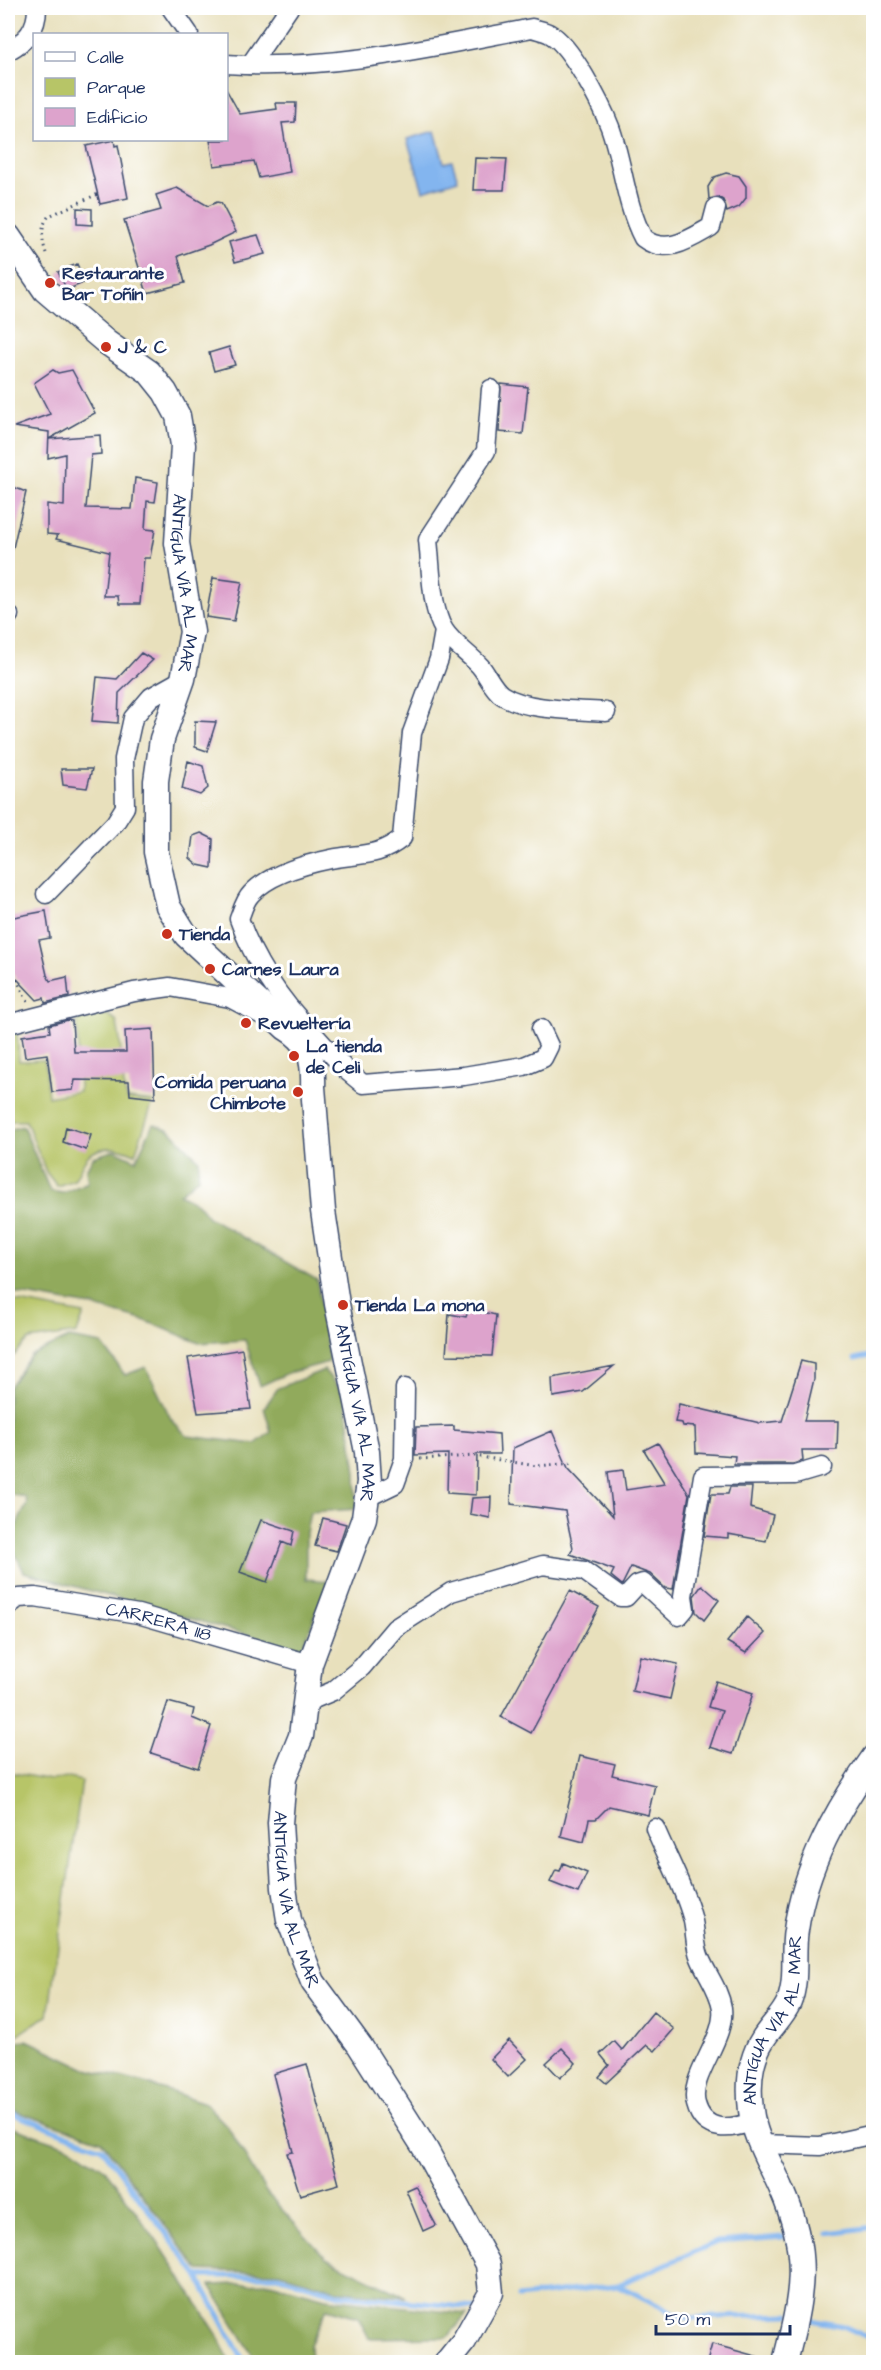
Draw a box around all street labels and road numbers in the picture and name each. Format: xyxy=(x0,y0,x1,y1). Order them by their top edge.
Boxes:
street label: ANTIGUA VÍA AL MAR xyxy=(164,493,205,675)
street label: ANTIGUA VÍA AL MAR xyxy=(329,1321,382,1504)
street label: CARRERA 118 xyxy=(104,1596,215,1647)
street label: ANTIGUA VÍA AL MAR xyxy=(267,1810,327,1991)
street label: ANTIGUA VÍA AL MAR xyxy=(737,1934,808,2106)

